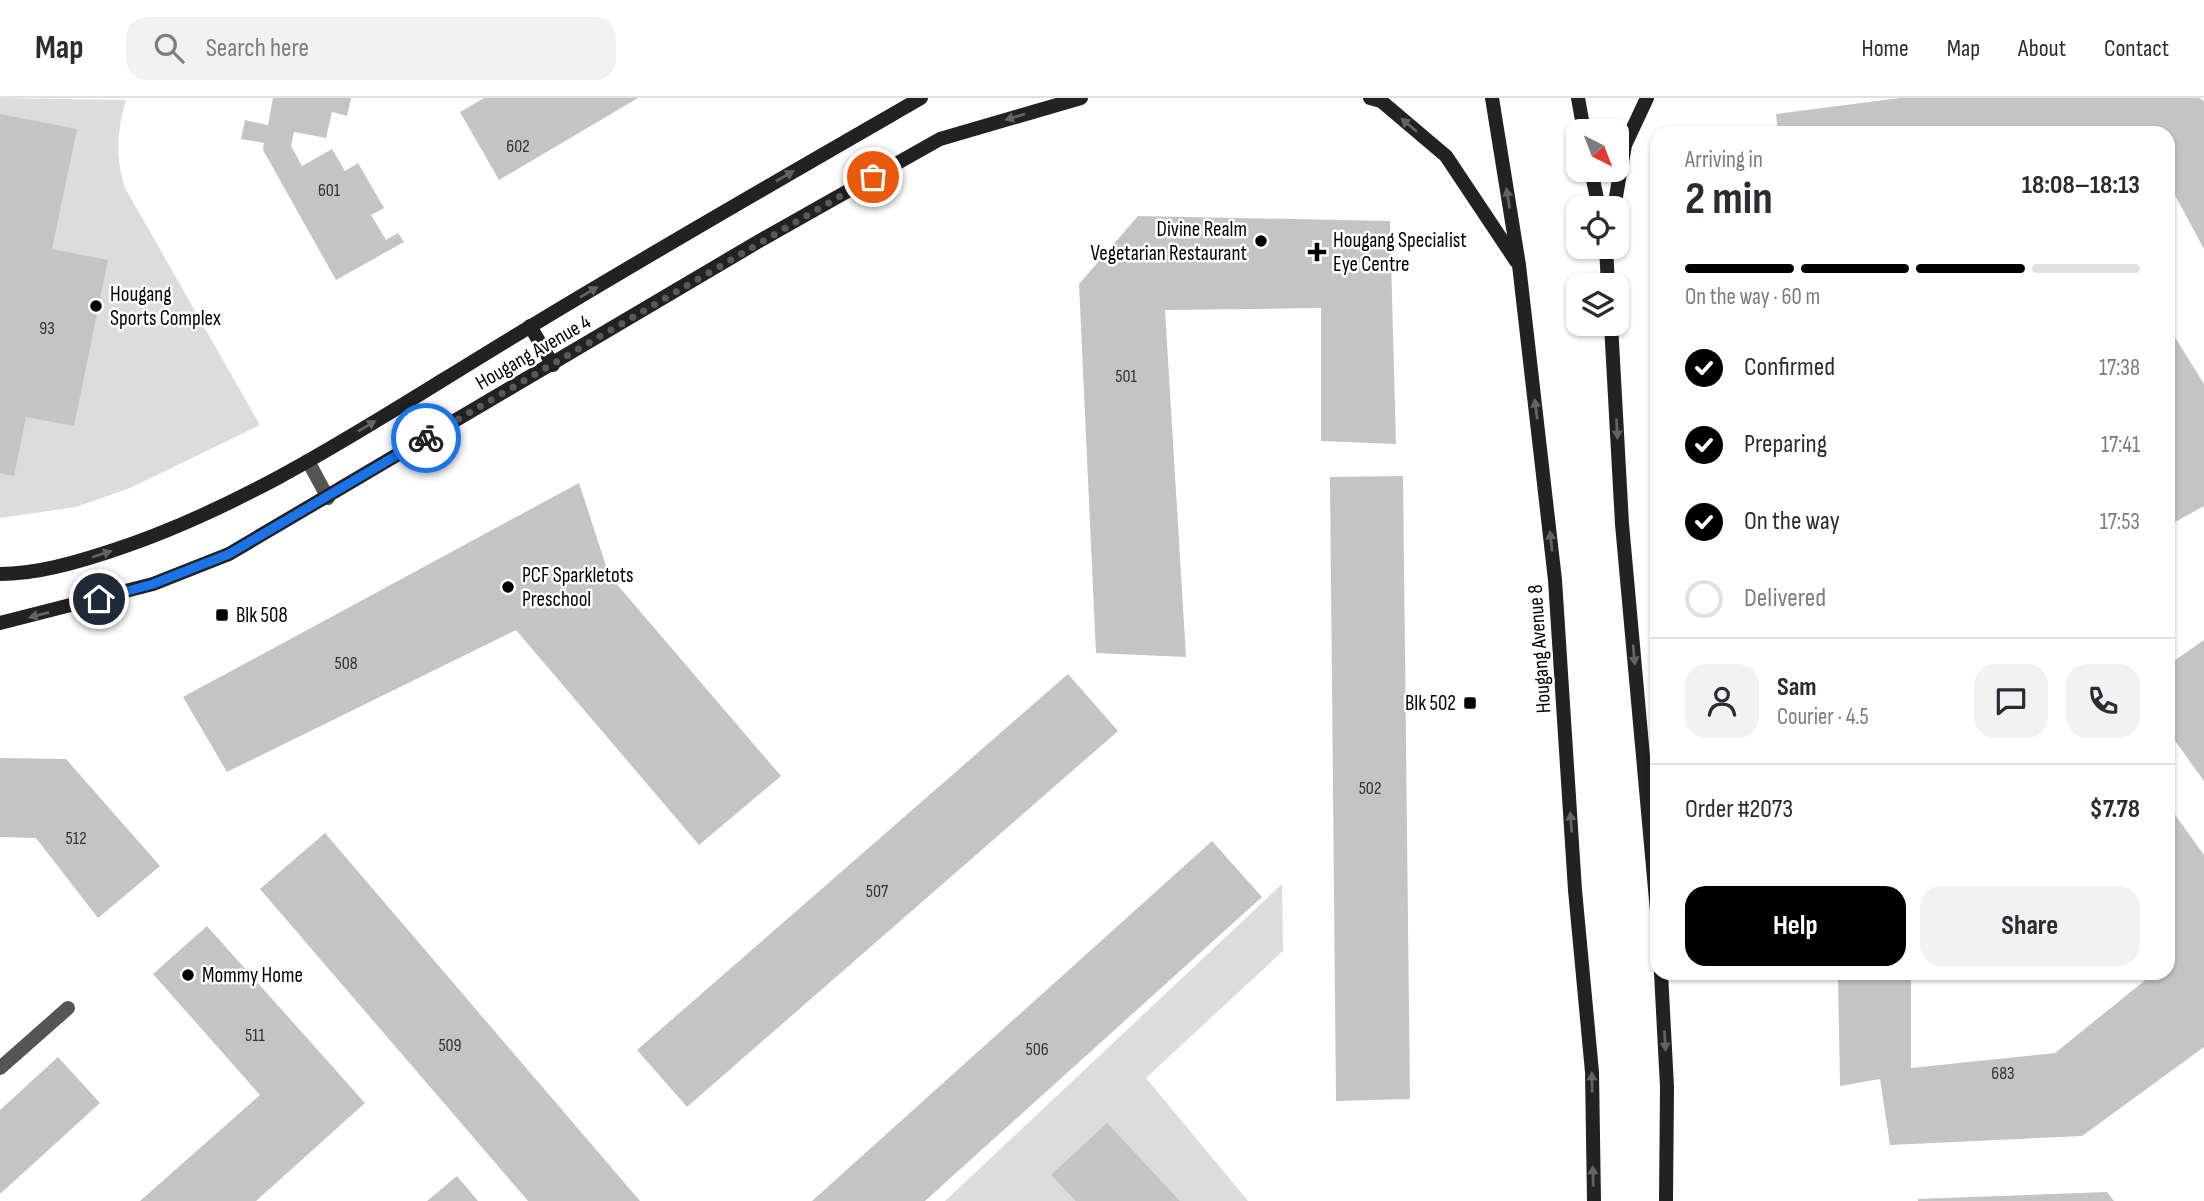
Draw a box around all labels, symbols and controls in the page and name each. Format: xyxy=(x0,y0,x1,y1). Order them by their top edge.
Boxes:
search box xyxy=(126,17,616,80)
text: Map xyxy=(35,28,84,68)
icon: search xyxy=(150,29,188,67)
text: Search here xyxy=(206,33,309,64)
text: Home xyxy=(1861,34,1909,63)
text: Map xyxy=(1947,34,1980,63)
text: About xyxy=(2018,34,2066,63)
text: Contact xyxy=(2104,34,2169,63)
one-way arrow xyxy=(1004,112,1025,122)
one-way arrow xyxy=(1401,118,1418,133)
north arrow xyxy=(1566,119,1629,182)
map controls xyxy=(1566,119,1629,336)
house number: 602 xyxy=(506,136,530,157)
text: Arriving in xyxy=(1685,146,1763,174)
pin xyxy=(843,147,903,207)
icon: bag xyxy=(854,158,892,196)
one-way arrow xyxy=(775,170,794,183)
text: 18:08–18:13 xyxy=(2022,170,2140,201)
text: 2 min xyxy=(1685,172,1773,227)
house number: 601 xyxy=(318,180,341,201)
one-way arrow xyxy=(1502,186,1513,208)
button: locate xyxy=(1566,196,1629,259)
place label: Divine Realm Vegetarian Restaurant xyxy=(1090,217,1247,266)
place label: Hougang Specialist Eye Centre xyxy=(1333,228,1467,277)
marker: Divine Realm Vegetarian Restaurant xyxy=(1253,233,1269,249)
marker: Hougang Specialist Eye Centre xyxy=(1307,242,1327,262)
button: layers xyxy=(1566,273,1629,336)
place label: Hougang Sports Complex xyxy=(110,282,221,331)
text: On the way · 60 m xyxy=(1685,283,1820,311)
one-way arrow xyxy=(579,285,598,298)
marker: Hougang Sports Complex xyxy=(88,298,104,314)
street label: Hougang Avenue 4 xyxy=(471,309,595,395)
house number: 93 xyxy=(39,318,55,339)
icon: check xyxy=(1685,349,1723,387)
text: Confirmed xyxy=(1744,352,1835,383)
text: 17:38 xyxy=(2099,354,2140,382)
house number: 501 xyxy=(1115,366,1137,387)
one-way arrow xyxy=(1530,398,1541,420)
courier xyxy=(391,403,461,473)
one-way arrow xyxy=(1611,418,1622,440)
one-way arrow xyxy=(357,419,376,432)
icon: bike xyxy=(407,419,445,457)
icon: check xyxy=(1685,426,1723,464)
text: Preparing xyxy=(1744,429,1827,460)
text: 17:41 xyxy=(2101,431,2140,459)
icon: check xyxy=(1685,503,1723,541)
text: On the way xyxy=(1744,506,1840,537)
text: 17:53 xyxy=(2100,508,2140,536)
one-way arrow xyxy=(1545,530,1556,552)
one-way arrow xyxy=(92,548,113,558)
place label: PCF Sparkletots Preschool xyxy=(522,563,634,612)
pin xyxy=(69,569,129,629)
marker: PCF Sparkletots Preschool xyxy=(500,579,516,595)
icon: home xyxy=(80,580,118,618)
text: Delivered xyxy=(1744,583,1826,614)
street label: Hougang Avenue 8 xyxy=(1523,584,1556,714)
place label: Blk 508 xyxy=(236,603,288,628)
marker: Blk 508 xyxy=(214,607,230,623)
one-way arrow xyxy=(28,610,50,621)
one-way arrow xyxy=(1629,645,1640,667)
house number: 508 xyxy=(334,653,358,674)
button: person xyxy=(1685,664,1759,738)
button: chat xyxy=(1974,664,2048,738)
button: phone xyxy=(2066,664,2140,738)
text: Sam xyxy=(1777,672,1817,703)
place label: Blk 502 xyxy=(1405,691,1456,716)
marker: Blk 502 xyxy=(1462,695,1478,711)
text: Courier · 4.5 xyxy=(1777,703,1869,731)
house number: 502 xyxy=(1359,778,1381,799)
text: Order #2073 xyxy=(1685,794,1793,825)
text: $7.78 xyxy=(2089,794,2140,825)
one-way arrow xyxy=(1565,811,1576,833)
house number: 512 xyxy=(65,828,87,849)
house number: 507 xyxy=(866,881,889,902)
button: Help xyxy=(1685,886,1906,966)
button: Share xyxy=(1920,886,2140,966)
place label: Mommy Home xyxy=(202,963,303,988)
marker: Mommy Home xyxy=(180,967,196,983)
house number: 511 xyxy=(245,1025,266,1046)
one-way arrow xyxy=(1659,1030,1670,1052)
house number: 509 xyxy=(438,1035,462,1056)
house number: 506 xyxy=(1025,1039,1049,1060)
house number: 683 xyxy=(1991,1063,2015,1084)
one-way arrow xyxy=(1586,1071,1598,1093)
one-way arrow xyxy=(1587,1164,1599,1186)

